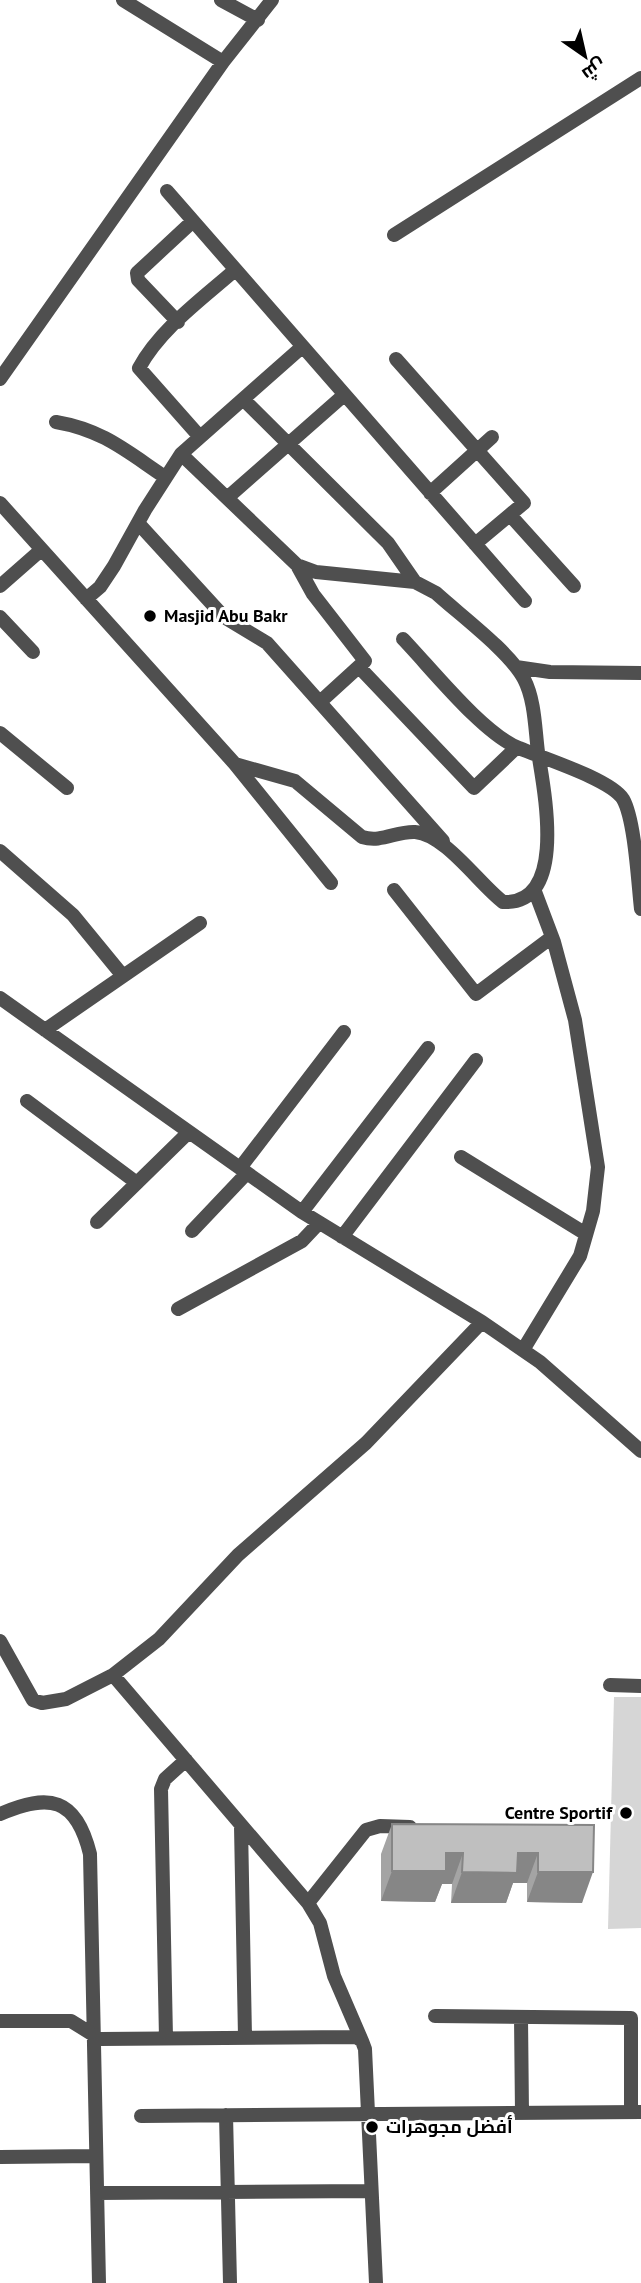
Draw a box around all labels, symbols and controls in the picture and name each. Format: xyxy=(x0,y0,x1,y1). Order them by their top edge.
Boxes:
north arrow xyxy=(550,21,620,91)
text: ش xyxy=(578,53,611,87)
place label: Masjid Abu Bakr xyxy=(164,604,288,627)
marker: Masjid Abu Bakr xyxy=(142,608,158,624)
place label: Centre Sportif xyxy=(505,1801,613,1824)
marker: Centre Sportif xyxy=(618,1805,634,1821)
place label: أفضل مجوهرات xyxy=(386,2114,513,2138)
marker: أفضل مجوهرات xyxy=(364,2119,380,2135)

